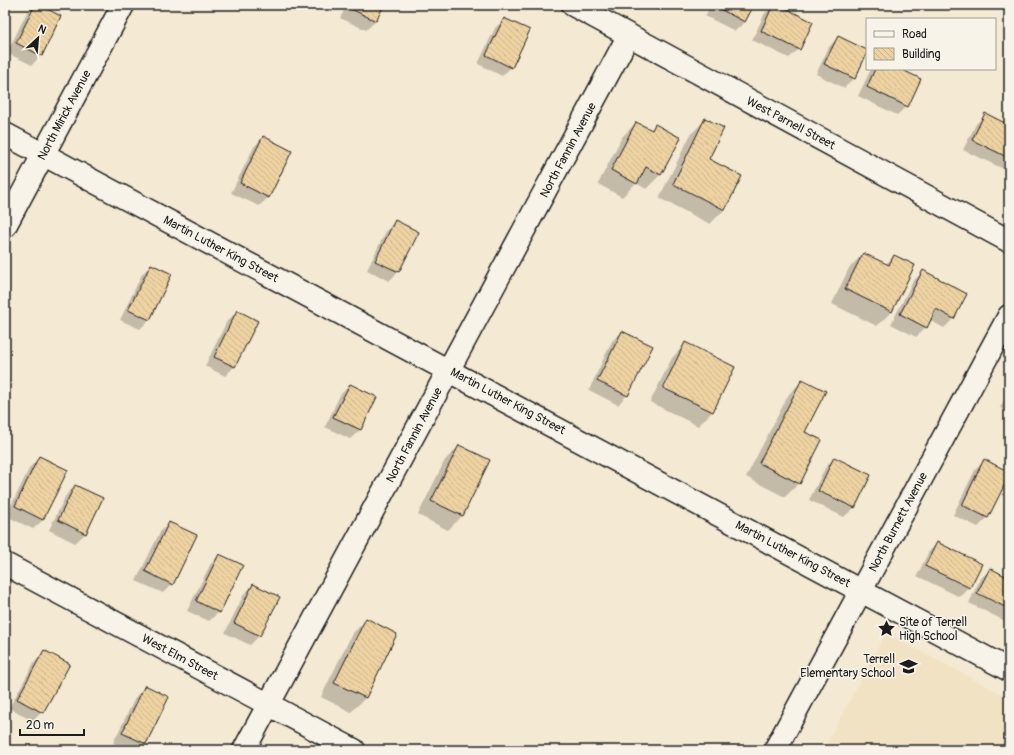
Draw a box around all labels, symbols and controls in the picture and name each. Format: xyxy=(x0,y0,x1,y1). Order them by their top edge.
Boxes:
north arrow xyxy=(18,18,58,58)
legend xyxy=(866,18,996,70)
text: N xyxy=(36,22,49,37)
text: Road xyxy=(902,27,927,42)
text: Building xyxy=(902,47,941,62)
street label: North Mirick Avenue xyxy=(34,68,95,163)
street label: West Parnell Street xyxy=(744,94,838,153)
street label: North Fannin Avenue xyxy=(537,100,600,200)
street label: Martin Luther King Street xyxy=(161,213,281,286)
street label: Martin Luther King Street xyxy=(448,365,568,438)
street label: North Fannin Avenue xyxy=(383,385,446,485)
street label: North Burnett Avenue xyxy=(866,470,931,575)
street label: Martin Luther King Street xyxy=(733,518,853,591)
place label: Site of Terrell High School xyxy=(899,615,967,644)
place icon: Site of Terrell High School xyxy=(876,619,896,639)
street label: West Elm Street xyxy=(139,631,220,684)
place label: Terrell Elementary School xyxy=(800,652,895,681)
school or university icon: Terrell Elementary School xyxy=(898,656,918,676)
scale bar xyxy=(20,711,84,737)
text: 20 m xyxy=(26,718,55,733)

